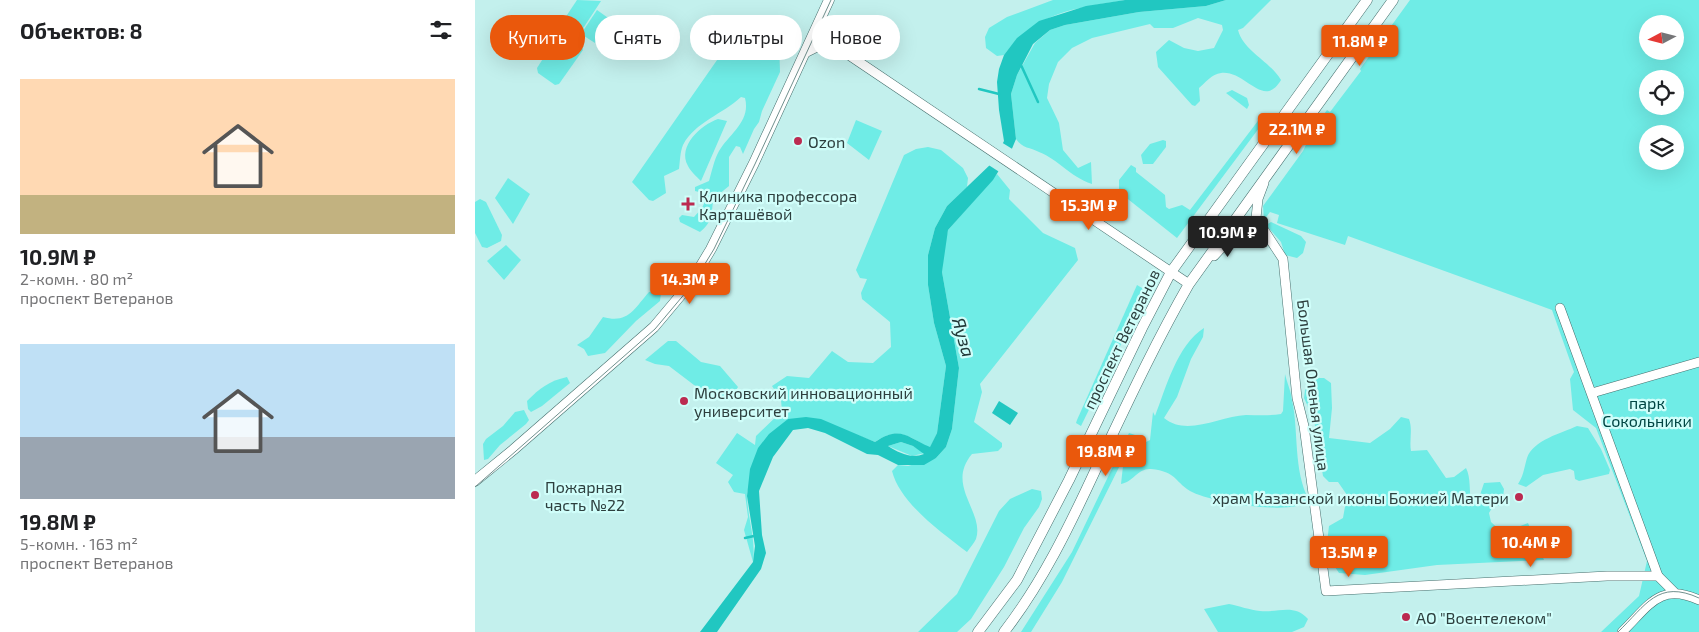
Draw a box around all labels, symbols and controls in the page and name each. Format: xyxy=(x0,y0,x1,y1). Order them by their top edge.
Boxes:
chip: Купить xyxy=(490,15,585,60)
chip: Снять xyxy=(595,15,680,60)
chip: Фильтры xyxy=(690,15,802,60)
chip: Новое xyxy=(812,15,900,60)
north arrow xyxy=(1639,15,1684,60)
map controls xyxy=(1639,15,1684,170)
icon: filters xyxy=(427,16,455,44)
text: Объектов: 8 xyxy=(20,18,143,43)
pin: 11.8M ₽ xyxy=(1314,24,1406,67)
text: 11.8M ₽ xyxy=(1332,31,1388,50)
button: locate xyxy=(1639,70,1684,115)
icon: home xyxy=(193,111,283,201)
pin: 22.1M ₽ xyxy=(1251,112,1343,155)
text: 22.1M ₽ xyxy=(1269,119,1325,138)
button: layers xyxy=(1639,125,1684,170)
place label: Ozon xyxy=(808,132,845,151)
marker: Ozon xyxy=(792,135,804,147)
place label: Клиника профессора Карташёвой xyxy=(699,186,857,223)
pin: 15.3M ₽ xyxy=(1043,188,1135,231)
text: 15.3M ₽ xyxy=(1061,195,1117,214)
marker: Клиника профессора Карташёвой xyxy=(681,197,695,211)
pin: 10.9M ₽ xyxy=(1182,216,1274,258)
text: 10.9M ₽ xyxy=(1199,222,1257,241)
text: 10.9M ₽ xyxy=(20,244,96,269)
pin: 14.3M ₽ xyxy=(644,262,736,305)
street label: проспект Ветеранов xyxy=(1079,266,1163,412)
text: 2-комн. · 80 m² xyxy=(20,269,133,288)
text: 14.3M ₽ xyxy=(661,269,719,288)
text: проспект Ветеранов xyxy=(20,288,173,307)
street label: Большая Оленья улица xyxy=(1293,298,1334,472)
water label: Яуза xyxy=(948,315,980,359)
icon: home xyxy=(193,376,283,466)
place label: Московский инновационный университет xyxy=(694,383,913,421)
park label: парк Сокольники xyxy=(1602,393,1692,430)
marker: Московский инновационный университет xyxy=(678,395,690,407)
pin: 19.8M ₽ xyxy=(1060,434,1152,477)
text: 19.8M ₽ xyxy=(1077,441,1135,460)
place label: Пожарная часть №22 xyxy=(545,477,625,514)
place label: храм Казанской иконы Божией Матери xyxy=(1212,488,1509,507)
marker: Пожарная часть №22 xyxy=(529,489,541,501)
marker: храм Казанской иконы Божией Матери xyxy=(1513,491,1525,503)
text: 19.8M ₽ xyxy=(20,509,96,534)
pin: 10.4M ₽ xyxy=(1485,526,1577,568)
text: 10.4M ₽ xyxy=(1502,532,1560,551)
text: 5-комн. · 163 m² xyxy=(20,534,138,553)
pin: 13.5M ₽ xyxy=(1303,536,1395,578)
text: 13.5M ₽ xyxy=(1321,542,1377,561)
text: проспект Ветеранов xyxy=(20,553,173,572)
place label: АО "Воентелеком" xyxy=(1416,608,1552,627)
marker: АО "Воентелеком" xyxy=(1400,611,1412,623)

